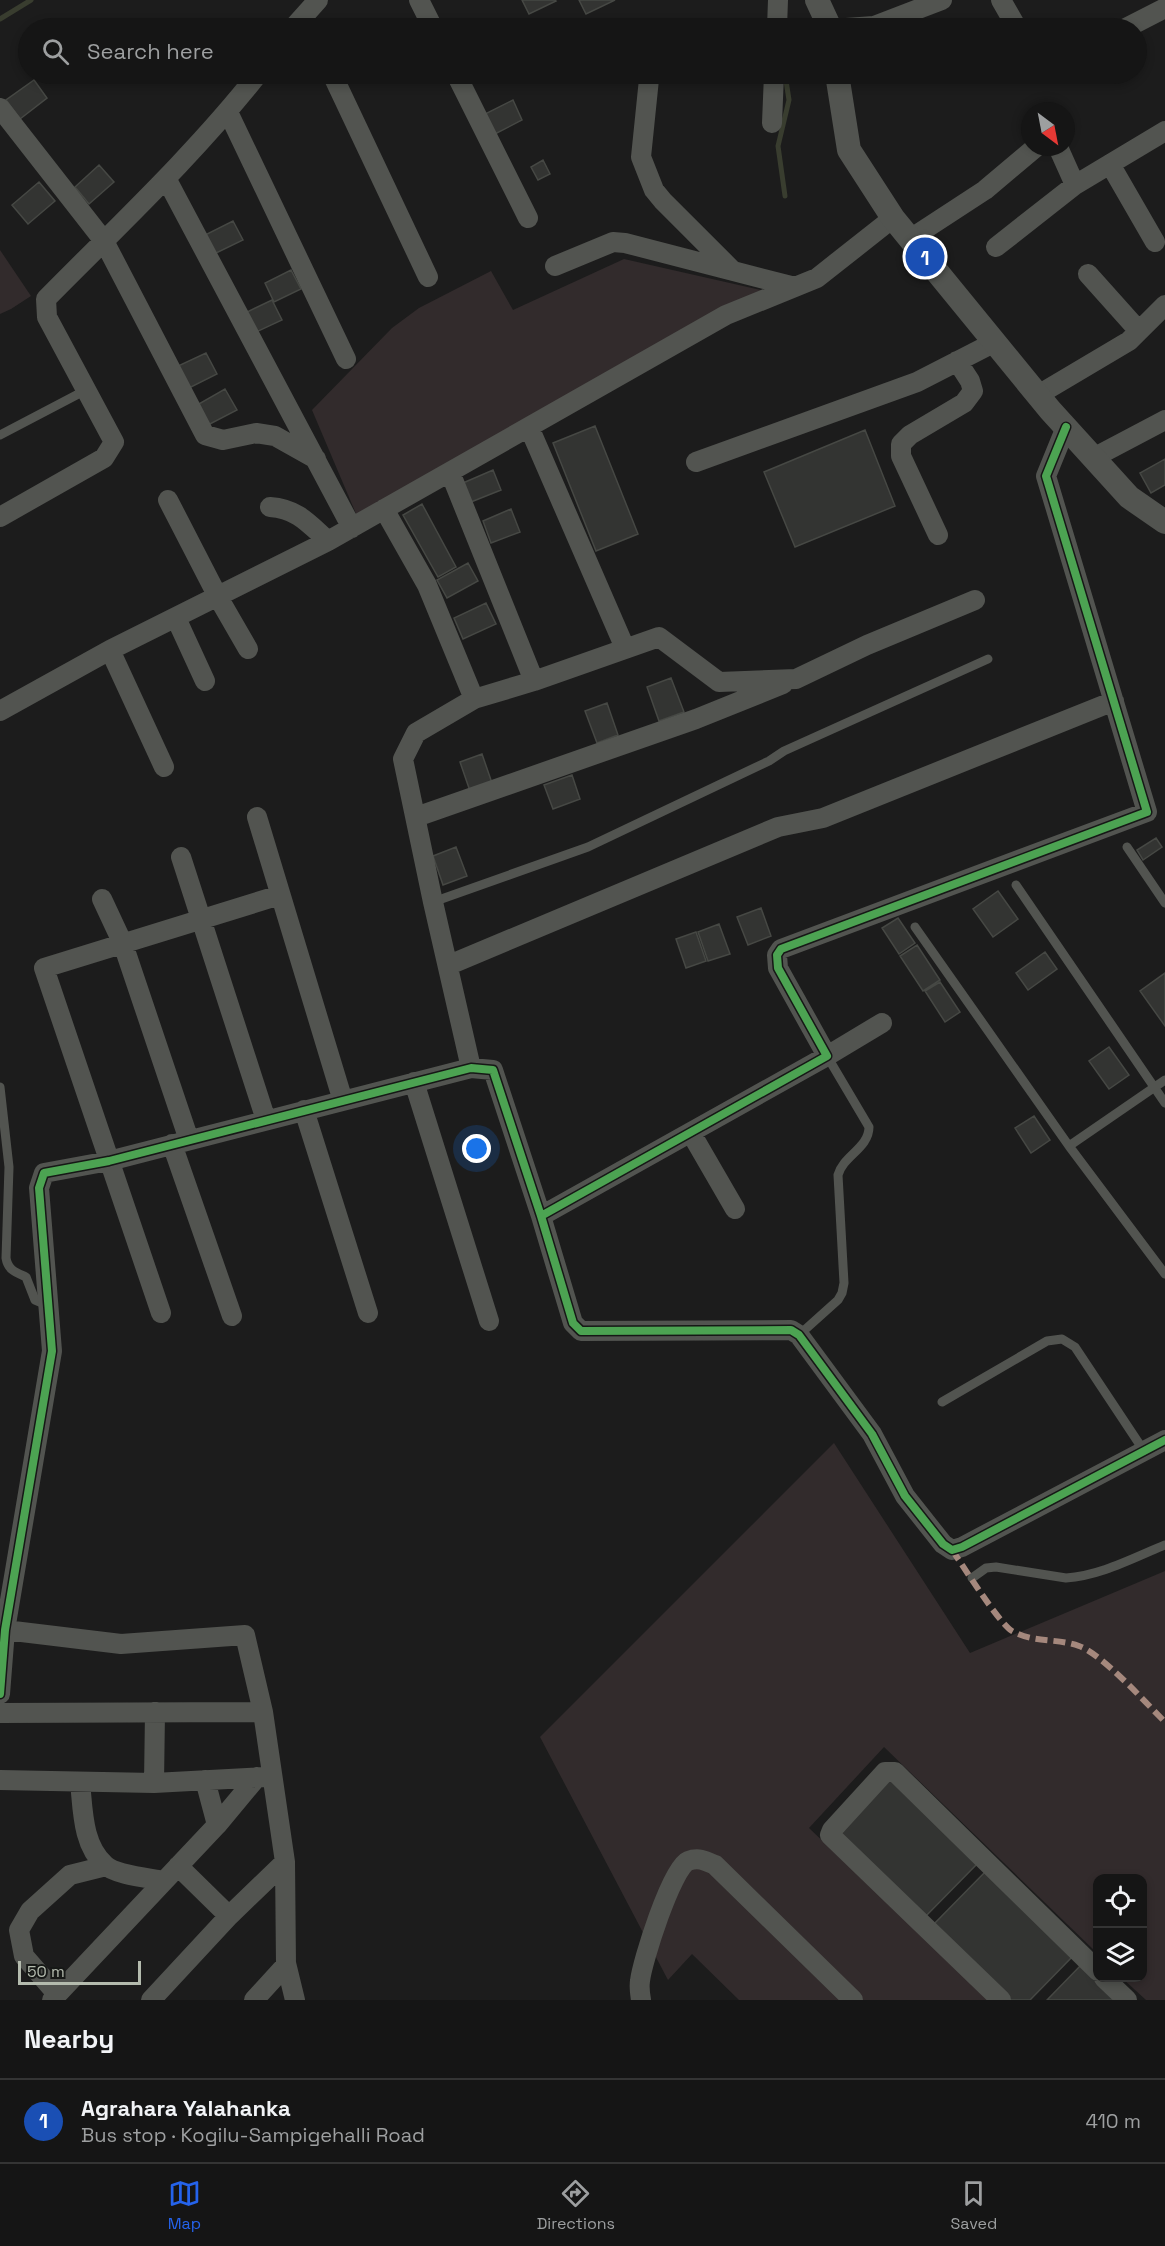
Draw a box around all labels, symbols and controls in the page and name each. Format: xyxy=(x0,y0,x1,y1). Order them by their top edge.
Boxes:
search box xyxy=(18,18,1147,84)
icon: search xyxy=(39,35,72,68)
text: Search here xyxy=(87,37,214,65)
north arrow xyxy=(1021,102,1075,156)
pin: 1 xyxy=(906,234,944,280)
your location xyxy=(462,1134,491,1163)
map controls xyxy=(1093,1874,1147,1982)
button: locate xyxy=(1093,1874,1147,1928)
button: layers xyxy=(1093,1928,1147,1982)
scale bar xyxy=(18,1958,141,1986)
text: 50 m xyxy=(27,1961,65,1982)
text: Nearby xyxy=(24,2022,114,2056)
text: Agrahara Yalahanka xyxy=(81,2094,291,2122)
text: 1 xyxy=(39,2108,48,2134)
text: 410 m xyxy=(1085,2108,1141,2134)
text: Bus stop · Kogilu-Sampigehalli Road xyxy=(81,2122,425,2148)
tab: Map xyxy=(168,2177,201,2234)
tab: Directions xyxy=(537,2177,615,2234)
tab: Saved xyxy=(951,2177,997,2234)

